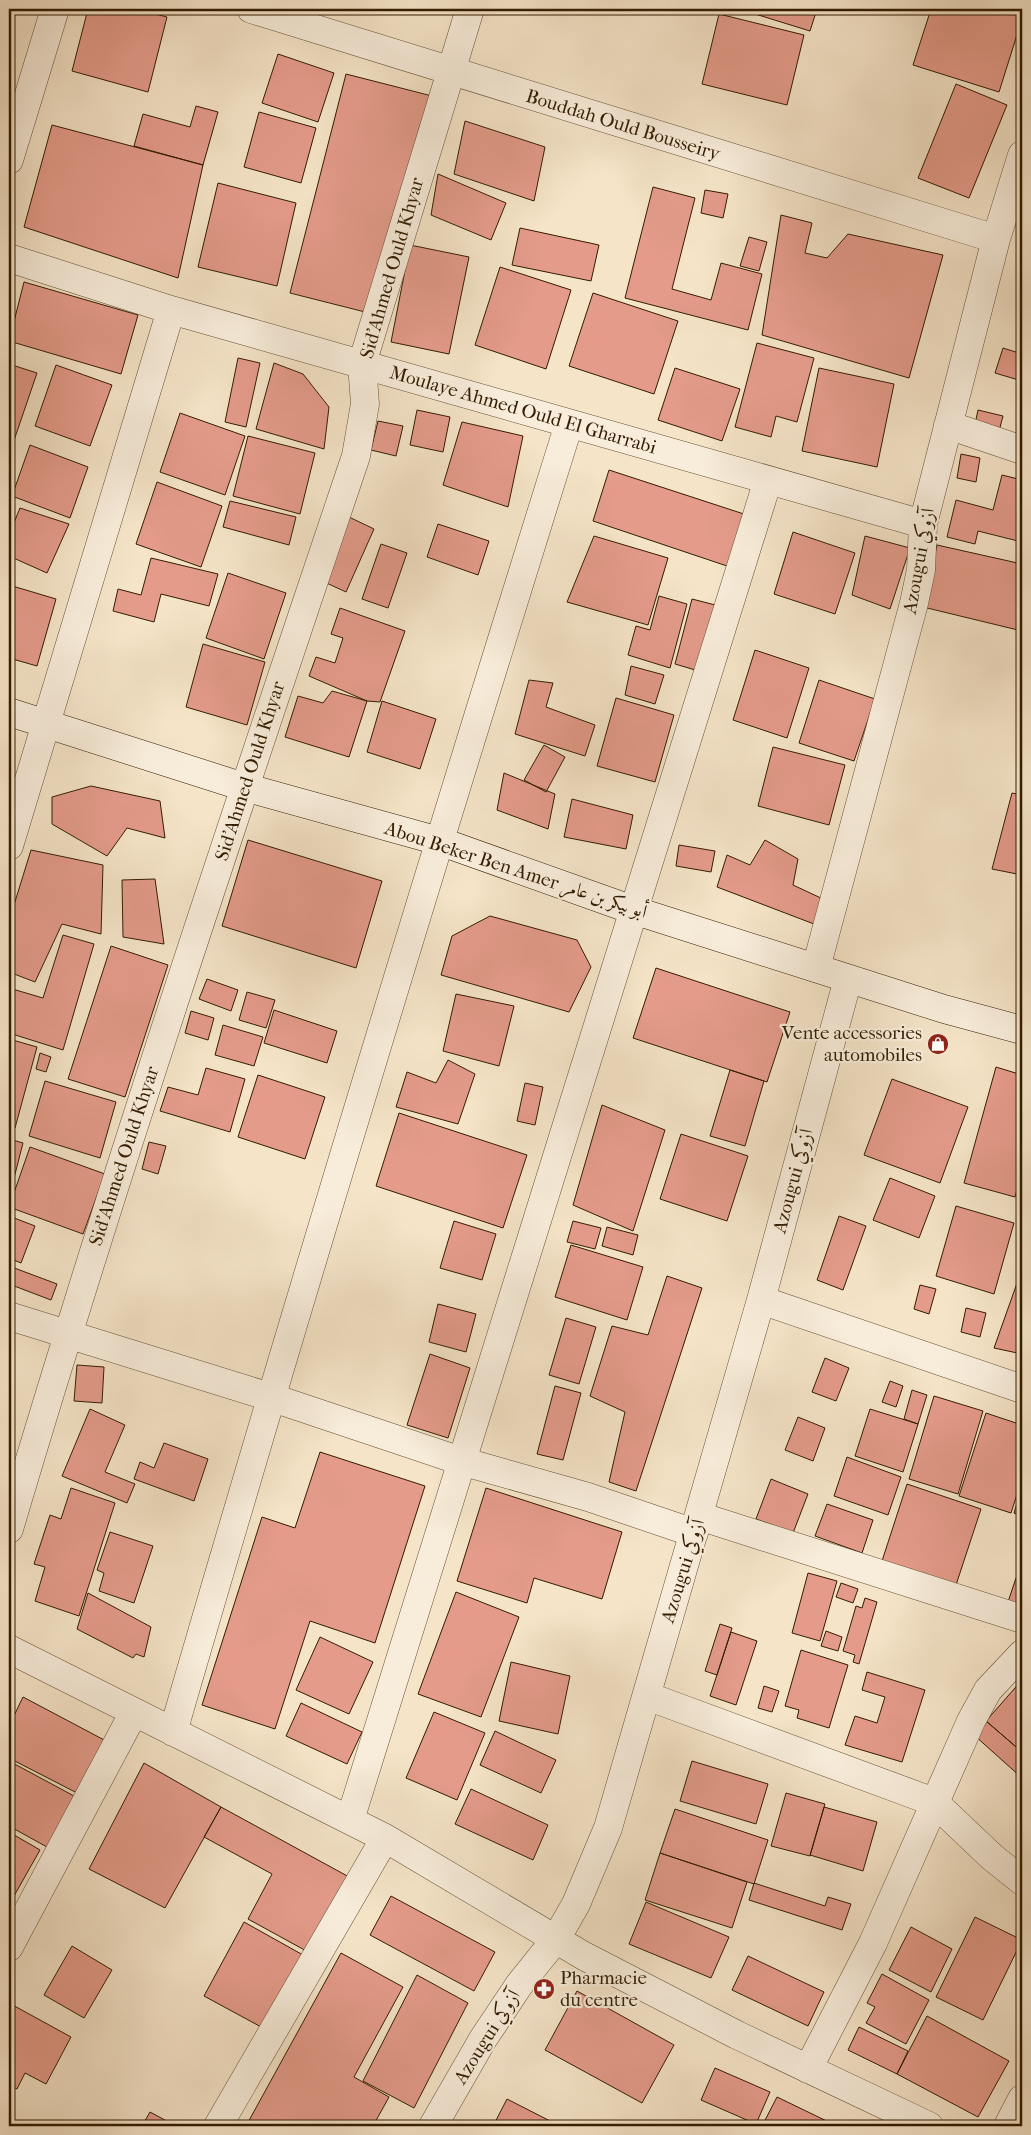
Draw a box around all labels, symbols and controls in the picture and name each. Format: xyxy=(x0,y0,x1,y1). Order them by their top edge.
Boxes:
street label: Bouddah Ould Bousseiry xyxy=(523,85,724,165)
street label: Sid'Ahmed Ould Khyar xyxy=(356,174,429,361)
street label: Moulaye Ahmed Ould El Gharrabi xyxy=(387,361,659,459)
street label: Azougui آزوكي xyxy=(898,504,943,617)
street label: Sid'Ahmed Ould Khyar xyxy=(211,678,290,863)
street label: Abou Beker Ben Amer أبو بيكر بن عامر xyxy=(380,815,651,925)
place label: Vente accessories automobiles xyxy=(781,1022,922,1066)
shop icon: Vente accessories automobiles xyxy=(926,1032,950,1056)
street label: Sid'Ahmed Ould Khyar xyxy=(85,1063,164,1248)
street label: Azougui آزوكي xyxy=(767,1124,822,1238)
street label: Azougui آزوكي xyxy=(656,1515,714,1628)
place label: Pharmacie du centre xyxy=(560,1967,647,2011)
pharmacy icon: Pharmacie du centre xyxy=(532,1977,556,2001)
street label: Azougui آزوكي xyxy=(448,1984,529,2091)

